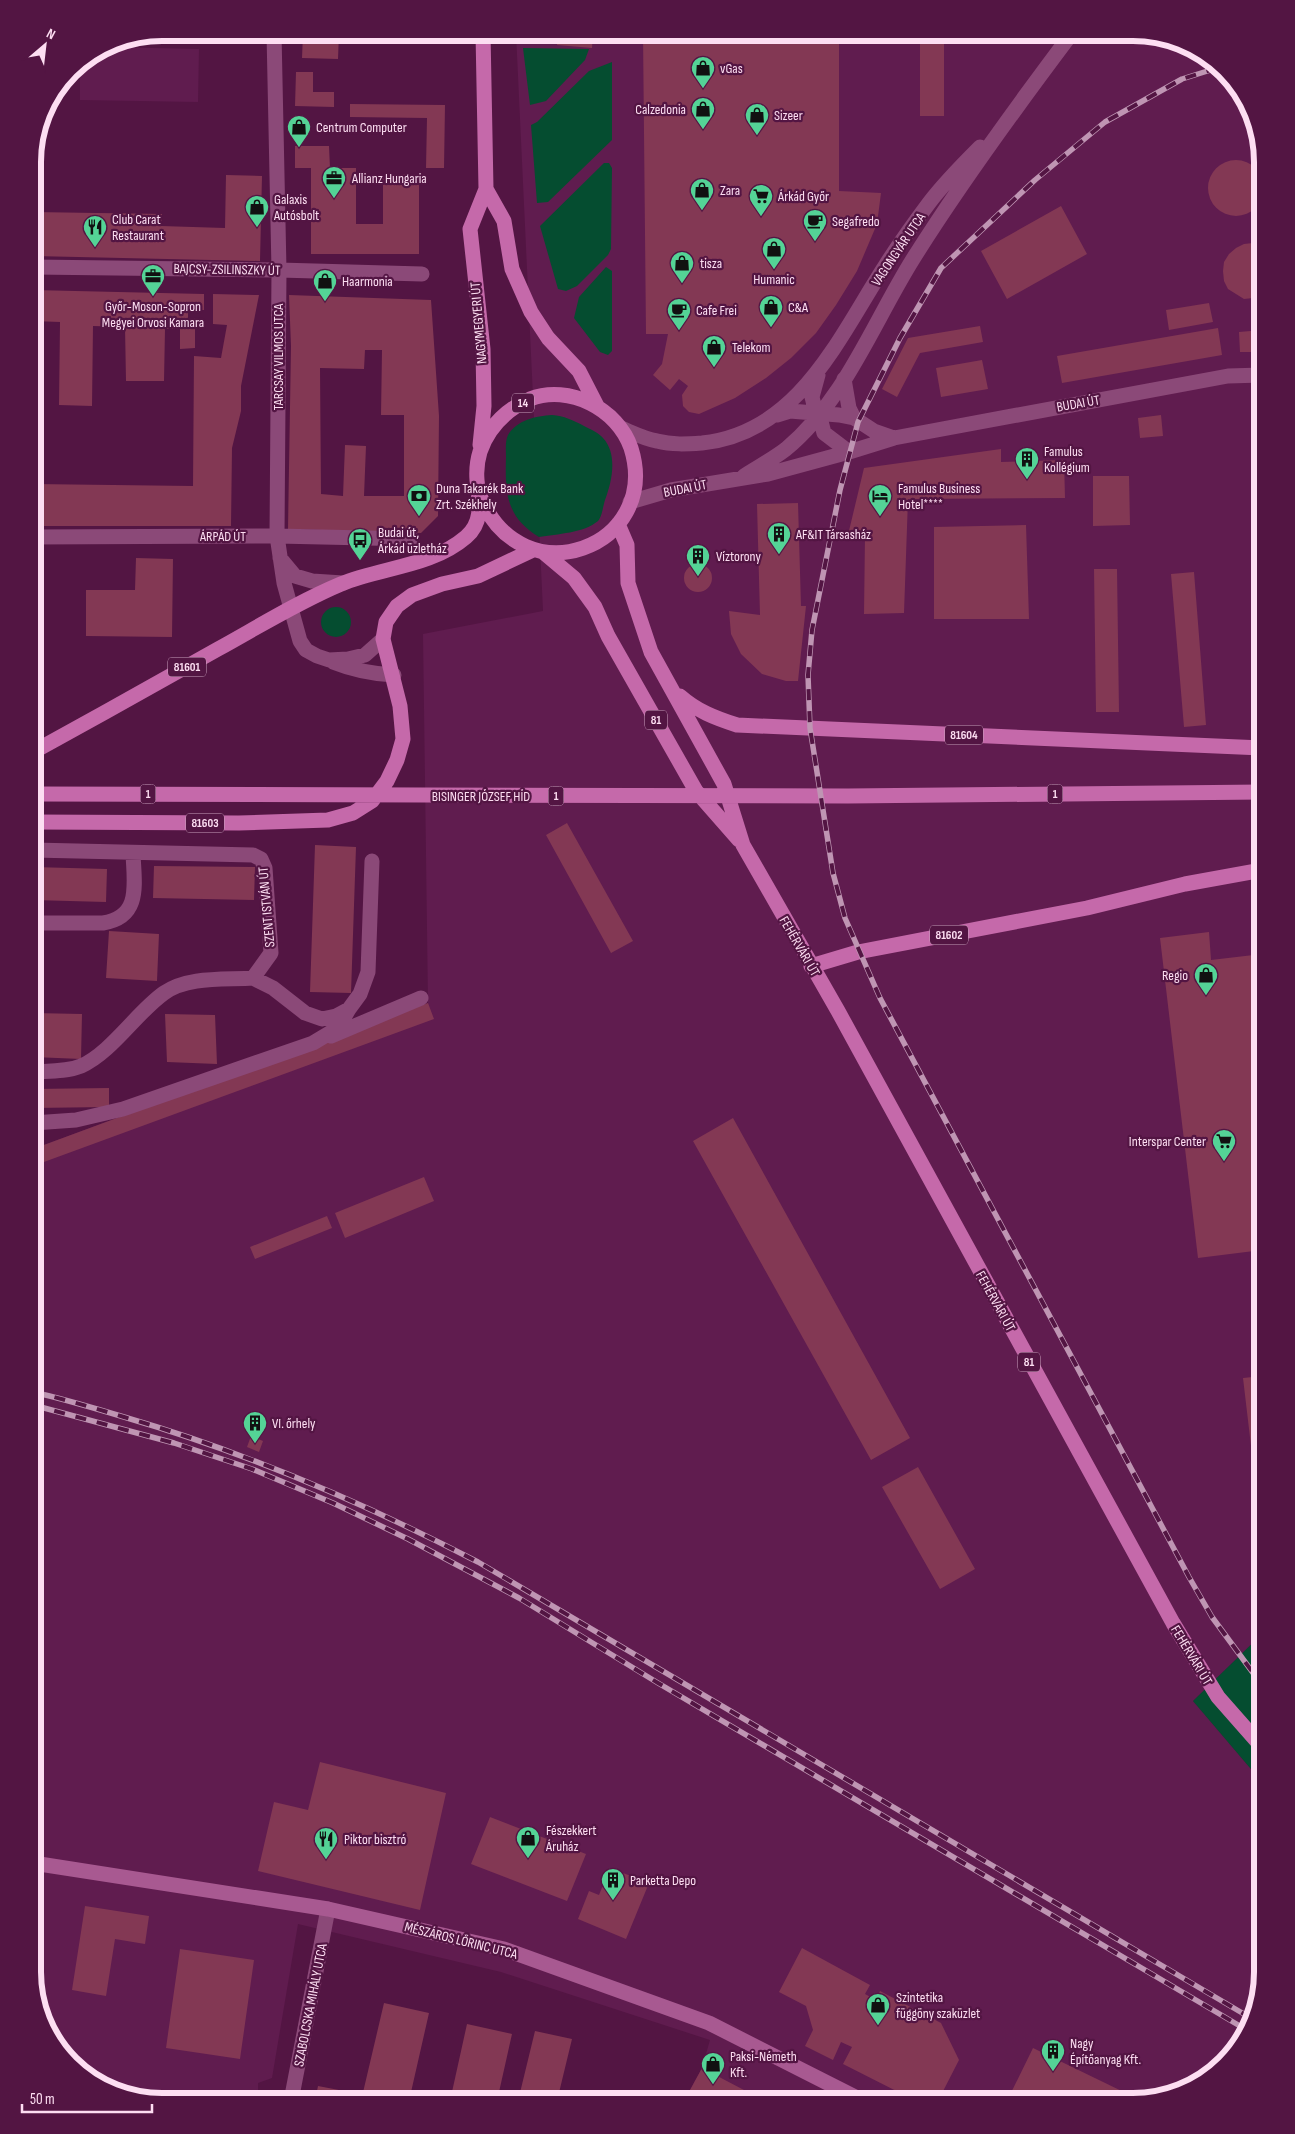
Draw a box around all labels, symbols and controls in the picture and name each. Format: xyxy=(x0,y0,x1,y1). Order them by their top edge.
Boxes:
north arrow xyxy=(20,20,70,70)
text: N xyxy=(44,25,58,43)
shop icon: vGas xyxy=(690,55,716,89)
place label: vGas xyxy=(720,60,743,77)
shop icon: Calzedonia xyxy=(690,96,716,130)
place label: Calzedonia xyxy=(635,101,686,118)
shop icon: Sizeer xyxy=(744,102,770,136)
place label: Sizeer xyxy=(774,107,803,124)
shop icon: Centrum Computer xyxy=(286,114,312,148)
place label: Centrum Computer xyxy=(316,119,407,136)
office icon: Allianz Hungaria xyxy=(321,165,347,199)
place label: Allianz Hungaria xyxy=(351,170,427,187)
shop icon: Zara xyxy=(689,177,715,211)
place label: Zara xyxy=(720,182,740,199)
supermarket icon: Árkád Győr xyxy=(748,183,774,217)
place label: Árkád Győr xyxy=(777,188,829,205)
place label: Galaxis Autósbolt xyxy=(273,191,319,224)
shop icon: Galaxis Autósbolt xyxy=(244,194,270,228)
cafe icon: Segafredo xyxy=(802,208,828,242)
street label: VAGONGYÁR UTCA xyxy=(868,209,930,289)
place label: Club Carat Restaurant xyxy=(112,211,164,244)
place label: Segafredo xyxy=(832,213,880,230)
restaurant icon: Club Carat Restaurant xyxy=(82,214,108,248)
shop icon: Humanic xyxy=(761,236,787,270)
shop icon: tisza xyxy=(669,250,695,284)
place label: tisza xyxy=(700,255,722,272)
street label: BAJCSY-ZSILINSZKY ÚT xyxy=(173,260,281,279)
office icon: Győr-Moson-Sopron Megyei Orvosi Kamara xyxy=(140,263,166,297)
shop icon: Haarmonia xyxy=(312,268,338,302)
place label: Humanic xyxy=(753,271,795,288)
place label: Haarmonia xyxy=(342,273,393,290)
street label: NAGYMEGYERI ÚT xyxy=(466,281,491,365)
shop icon: C&A xyxy=(758,294,784,328)
cafe icon: Cafe Frei xyxy=(666,297,692,331)
place label: Győr-Moson-Sopron Megyei Orvosi Kamara xyxy=(102,298,204,331)
place label: C&A xyxy=(788,299,809,316)
place label: Cafe Frei xyxy=(696,302,737,319)
street label: TARCSAY VILMOS UTCA xyxy=(270,303,287,410)
shop icon: Telekom xyxy=(701,334,727,368)
place label: Telekom xyxy=(732,339,771,356)
street label: BUDAI ÚT xyxy=(1055,391,1101,416)
road number: 14 xyxy=(512,393,534,412)
place label: Famulus Kollégium xyxy=(1044,443,1090,476)
building icon: Famulus Kollégium xyxy=(1014,446,1040,480)
street label: BUDAI ÚT xyxy=(662,476,708,501)
place label: Duna Takarék Bank Zrt. Székhely xyxy=(436,480,524,513)
place label: Famulus Business Hotel**** xyxy=(898,480,980,513)
bank icon: Duna Takarék Bank Zrt. Székhely xyxy=(406,483,432,517)
hotel icon: Famulus Business Hotel**** xyxy=(867,483,893,517)
building icon: AF&IT Társasház xyxy=(766,521,792,555)
place label: Budai út, Árkád üzletház xyxy=(377,524,447,557)
place label: AF&IT Társasház xyxy=(795,526,871,543)
bus stop icon: Budai út, Árkád üzletház xyxy=(347,527,373,561)
street label: ÁRPÁD ÚT xyxy=(199,528,246,545)
building icon: Víztorony xyxy=(685,543,711,577)
place label: Víztorony xyxy=(716,548,761,565)
road number: 81601 xyxy=(168,658,206,676)
road number: 81 xyxy=(645,710,667,730)
road number: 81604 xyxy=(945,726,983,744)
road number: 1 xyxy=(140,784,156,804)
road number: 1 xyxy=(1048,784,1062,804)
road number: 1 xyxy=(548,786,564,806)
street label: BISINGER JÓZSEF HÍD xyxy=(432,788,530,805)
road number: 81603 xyxy=(186,814,224,832)
street label: SZENT ISTVÁN ÚT xyxy=(254,866,278,948)
street label: FEHÉRVÁRI ÚT xyxy=(776,913,824,980)
road number: 81602 xyxy=(930,926,968,944)
shop icon: Regio xyxy=(1193,962,1219,996)
place label: Regio xyxy=(1162,967,1188,984)
supermarket icon: Interspar Center xyxy=(1211,1128,1237,1162)
place label: Interspar Center xyxy=(1129,1133,1206,1150)
street label: FEHÉRVÁRI ÚT xyxy=(972,1268,1019,1335)
road number: 81 xyxy=(1018,1352,1040,1371)
building icon: VI. őrhely xyxy=(242,1410,268,1444)
place label: VI. őrhely xyxy=(272,1415,316,1432)
street label: FEHÉRVÁRI ÚT xyxy=(1167,1622,1216,1688)
place label: Fészekkert Áruház xyxy=(545,1822,597,1855)
shop icon: Fészekkert Áruház xyxy=(515,1825,541,1859)
restaurant icon: Piktor bisztró xyxy=(313,1826,339,1860)
place label: Piktor bisztró xyxy=(344,1831,406,1848)
building icon: Parketta Depo xyxy=(600,1867,626,1901)
place label: Parketta Depo xyxy=(630,1872,696,1889)
street label: MÉSZÁROS LŐRINC UTCA xyxy=(403,1918,520,1963)
street label: SZABOLCSKA MIHÁLY UTCA xyxy=(290,1941,331,2068)
place label: Szintetika függöny szaküzlet xyxy=(896,1989,980,2022)
shop icon: Szintetika függöny szaküzlet xyxy=(865,1992,891,2026)
place label: Nagy Építőanyag Kft. xyxy=(1070,2035,1141,2068)
building icon: Nagy Építőanyag Kft. xyxy=(1040,2038,1066,2072)
place label: Paksi-Németh Kft. xyxy=(730,2048,797,2081)
shop icon: Paksi-Németh Kft. xyxy=(700,2051,726,2085)
scale bar xyxy=(22,2082,152,2114)
text: 50 m xyxy=(30,2090,55,2109)

